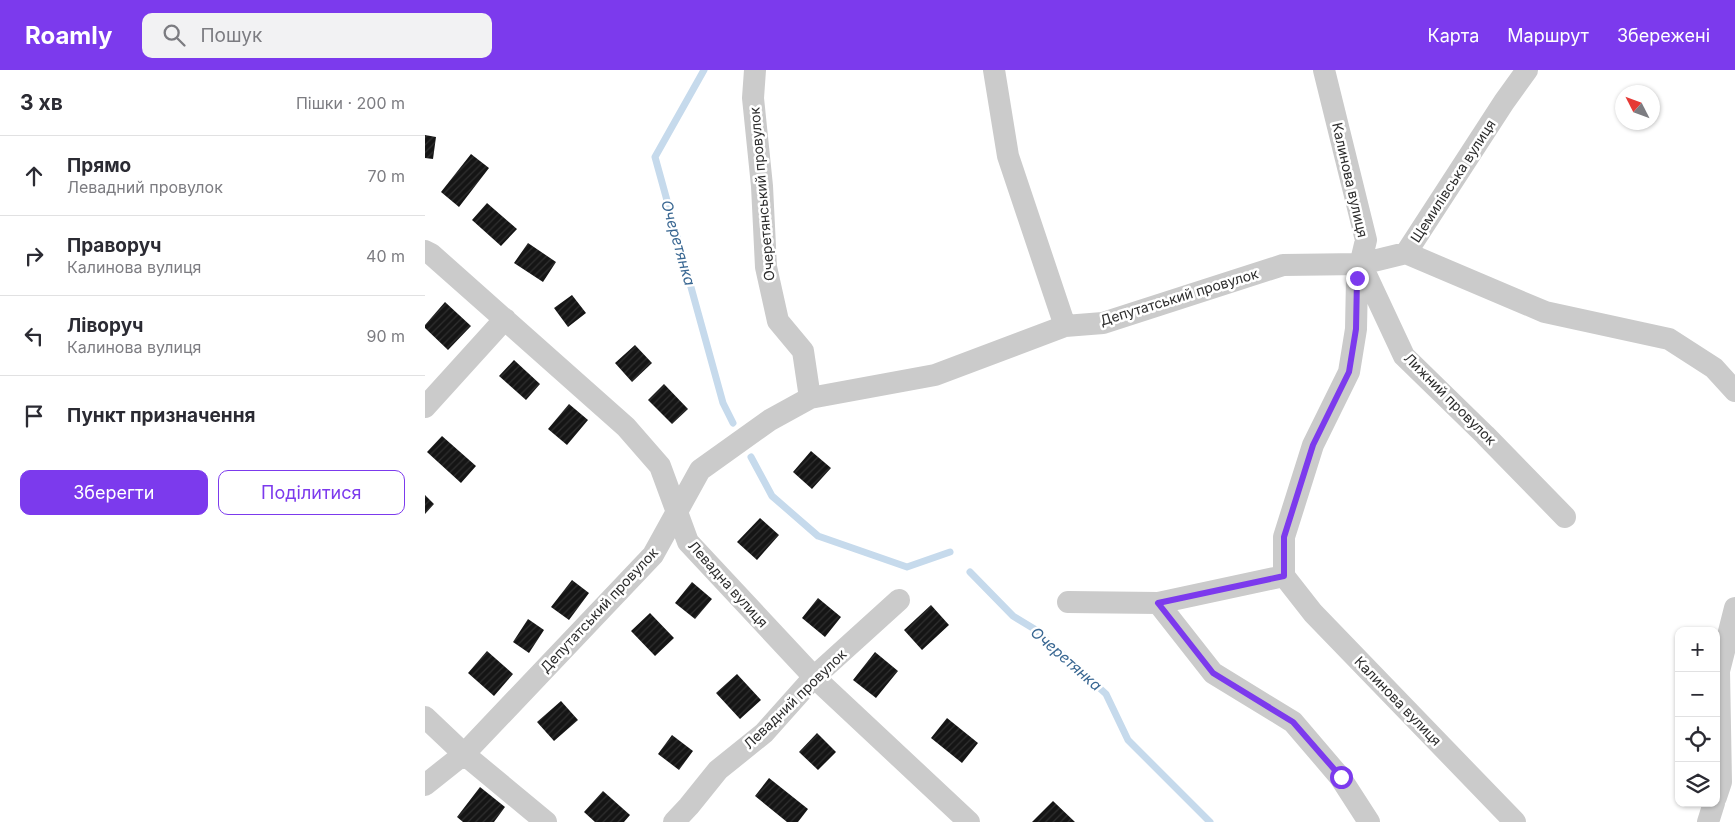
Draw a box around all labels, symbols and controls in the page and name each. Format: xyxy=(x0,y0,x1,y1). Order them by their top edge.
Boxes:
search box xyxy=(142,13,492,58)
text: Roamly xyxy=(25,21,112,50)
icon: search xyxy=(160,21,188,49)
text: Пошук xyxy=(200,24,262,47)
text: Карта xyxy=(1428,25,1479,46)
text: Маршрут xyxy=(1507,25,1589,46)
text: Збережені xyxy=(1617,25,1710,46)
north arrow xyxy=(1615,85,1660,130)
text: 3 хв xyxy=(20,90,63,115)
text: Пішки · 200 m xyxy=(296,93,405,113)
street label: Очеретянський провулок xyxy=(745,106,778,282)
street label: Щемилівська вулиця xyxy=(1407,116,1499,245)
street label: Калинова вулиця xyxy=(1329,121,1372,239)
text: Прямо xyxy=(67,154,131,177)
icon: ahead xyxy=(20,162,48,190)
text: 70 m xyxy=(368,166,405,186)
text: Левадний провулок xyxy=(67,177,223,197)
water label: Очеретянка xyxy=(657,198,700,288)
text: Праворуч xyxy=(67,234,161,257)
icon: right xyxy=(20,242,48,270)
text: 40 m xyxy=(366,246,405,266)
text: Калинова вулиця xyxy=(67,257,201,277)
street label: Депутатський провулок xyxy=(1098,264,1260,329)
route end xyxy=(1346,267,1369,290)
text: Ліворуч xyxy=(67,314,143,337)
icon: left xyxy=(20,322,48,350)
text: 90 m xyxy=(366,326,405,346)
text: Калинова вулиця xyxy=(67,337,201,357)
street label: Лижний провулок xyxy=(1401,349,1500,449)
icon: arrive xyxy=(20,402,48,430)
text: Пункт призначення xyxy=(67,404,255,427)
button: Зберегти xyxy=(20,470,208,515)
button: Поділитися xyxy=(218,470,405,515)
street label: Левадна вулиця xyxy=(685,537,772,631)
street label: Депутатський провулок xyxy=(536,543,661,676)
water label: Очеретянка xyxy=(1027,623,1106,695)
map controls xyxy=(1675,627,1720,807)
button: + xyxy=(1675,627,1720,672)
street label: Левадний провулок xyxy=(740,645,850,752)
street label: Калинова вулиця xyxy=(1351,652,1445,749)
button: − xyxy=(1675,672,1720,717)
button: locate xyxy=(1675,717,1720,762)
button: layers xyxy=(1675,762,1720,807)
route start xyxy=(1330,766,1353,789)

